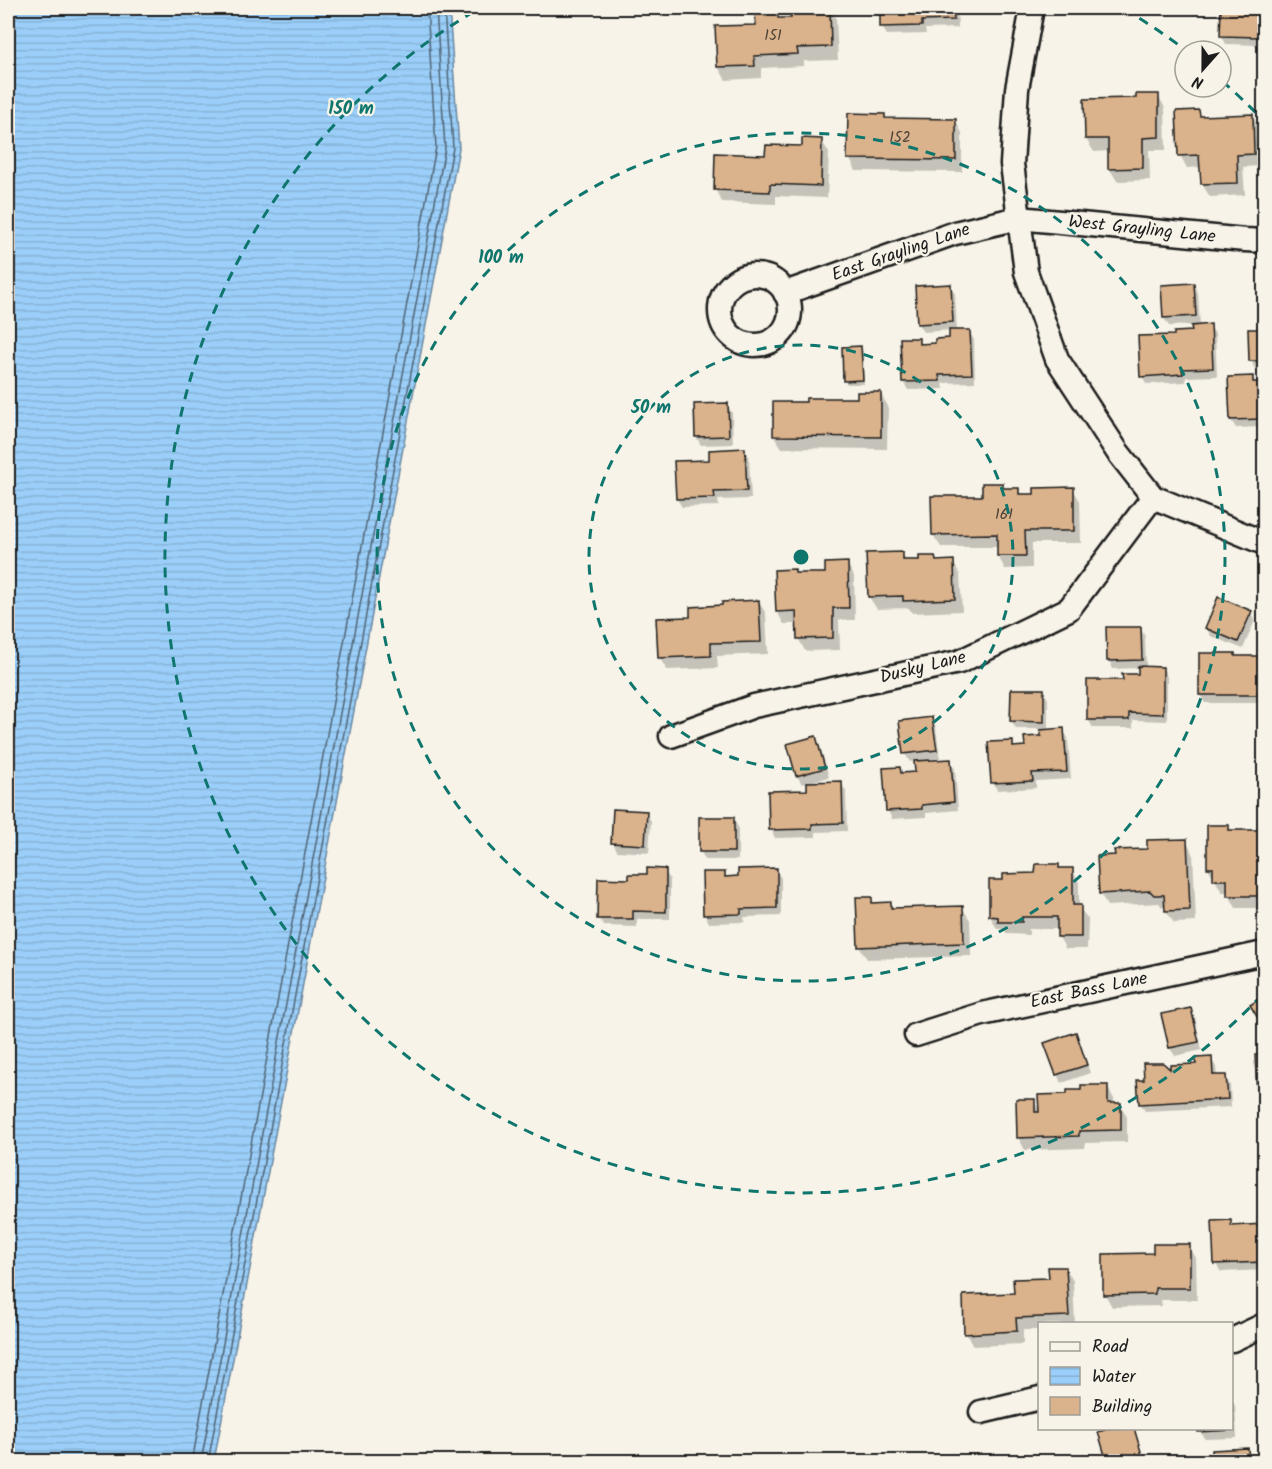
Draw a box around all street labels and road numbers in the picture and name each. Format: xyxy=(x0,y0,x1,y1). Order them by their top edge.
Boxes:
street label: West Grayling Lane xyxy=(1067,208,1217,252)
street label: East Grayling Lane xyxy=(828,216,974,290)
street label: Dusky Lane xyxy=(877,643,969,693)
street label: East Bass Lane xyxy=(1028,964,1150,1018)

